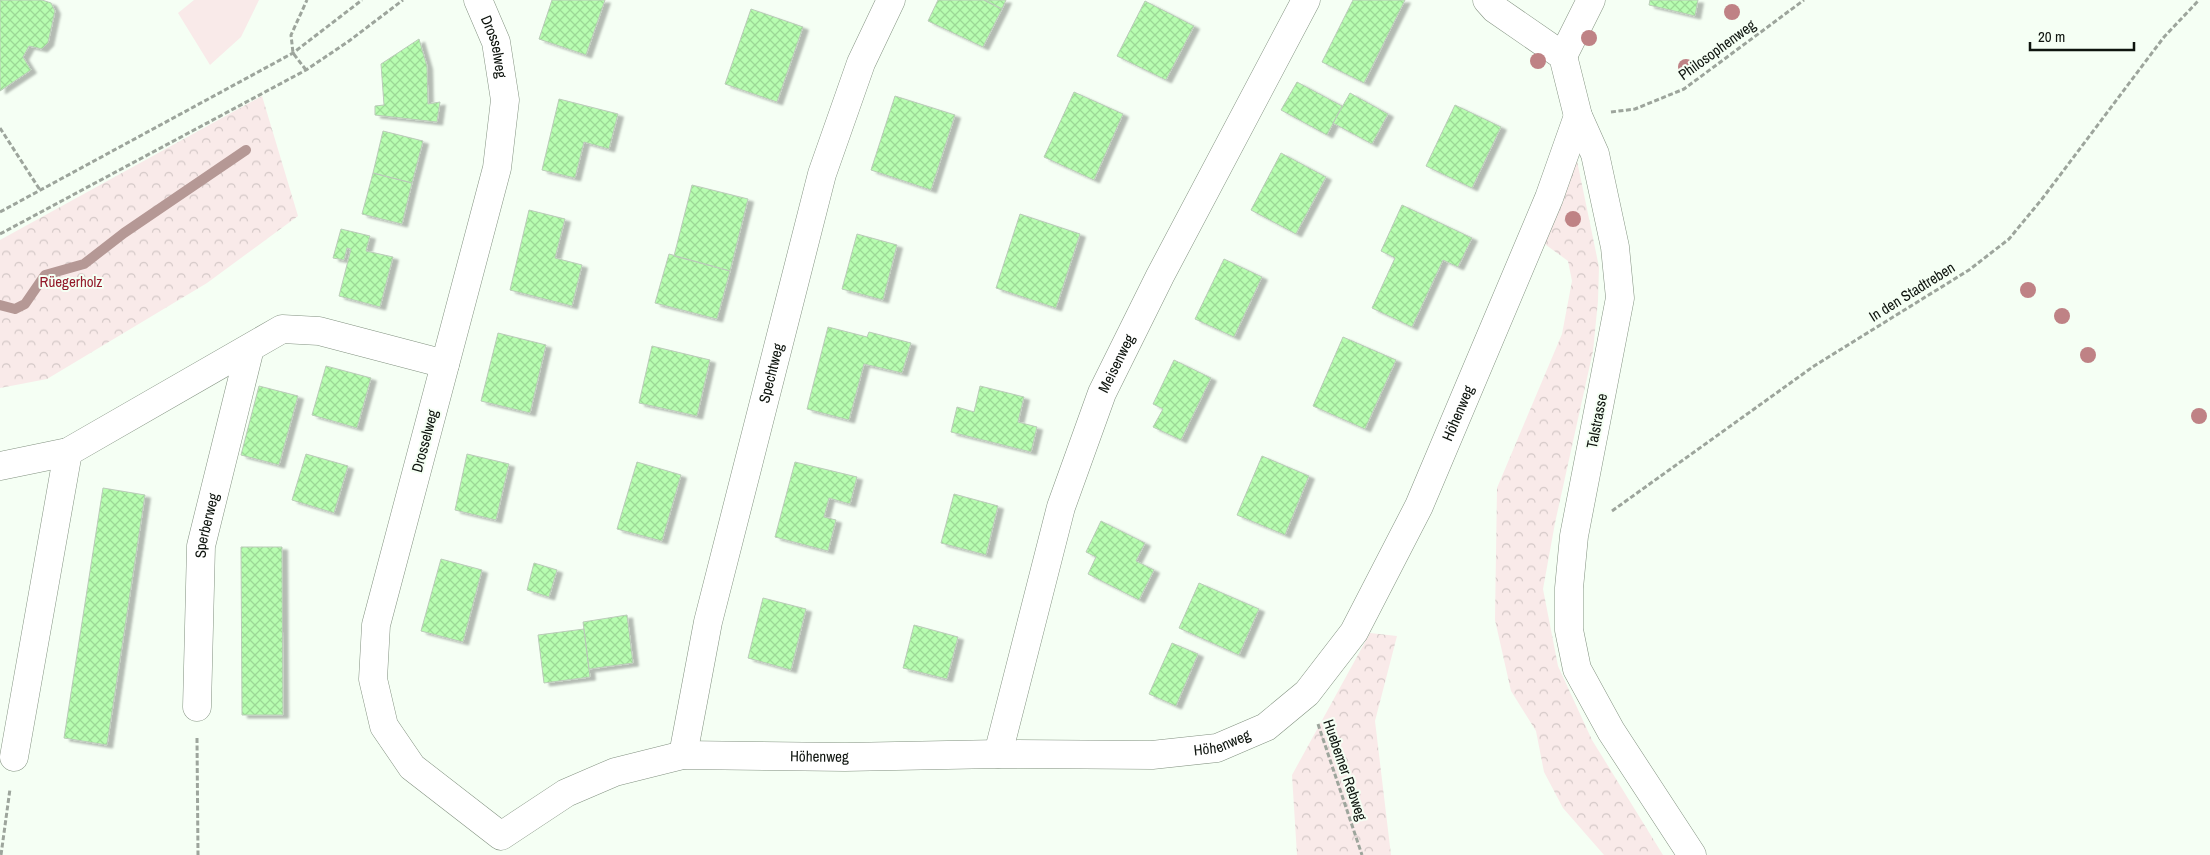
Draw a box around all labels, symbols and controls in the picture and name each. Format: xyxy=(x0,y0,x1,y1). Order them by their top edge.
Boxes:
street label: Drosselweg xyxy=(476,12,512,80)
street label: Philosophenweg xyxy=(1674,14,1760,85)
scale bar xyxy=(2030,20,2134,52)
text: 20 m xyxy=(2038,26,2065,47)
street label: In den Stadtreben xyxy=(1865,257,1959,326)
park label: Rüegerholz xyxy=(40,271,102,292)
street label: Meisenweg xyxy=(1093,330,1140,396)
street label: Spechtweg xyxy=(753,341,789,405)
street label: Höhenweg xyxy=(1437,382,1479,444)
street label: Talstrasse xyxy=(1581,391,1612,450)
street label: Drosselweg xyxy=(406,407,443,475)
street label: Sperberweg xyxy=(190,491,224,558)
street label: Huebemer Rebweg xyxy=(1318,716,1373,823)
street label: Höhenweg xyxy=(1193,724,1254,760)
street label: Höhenweg xyxy=(790,745,849,767)

